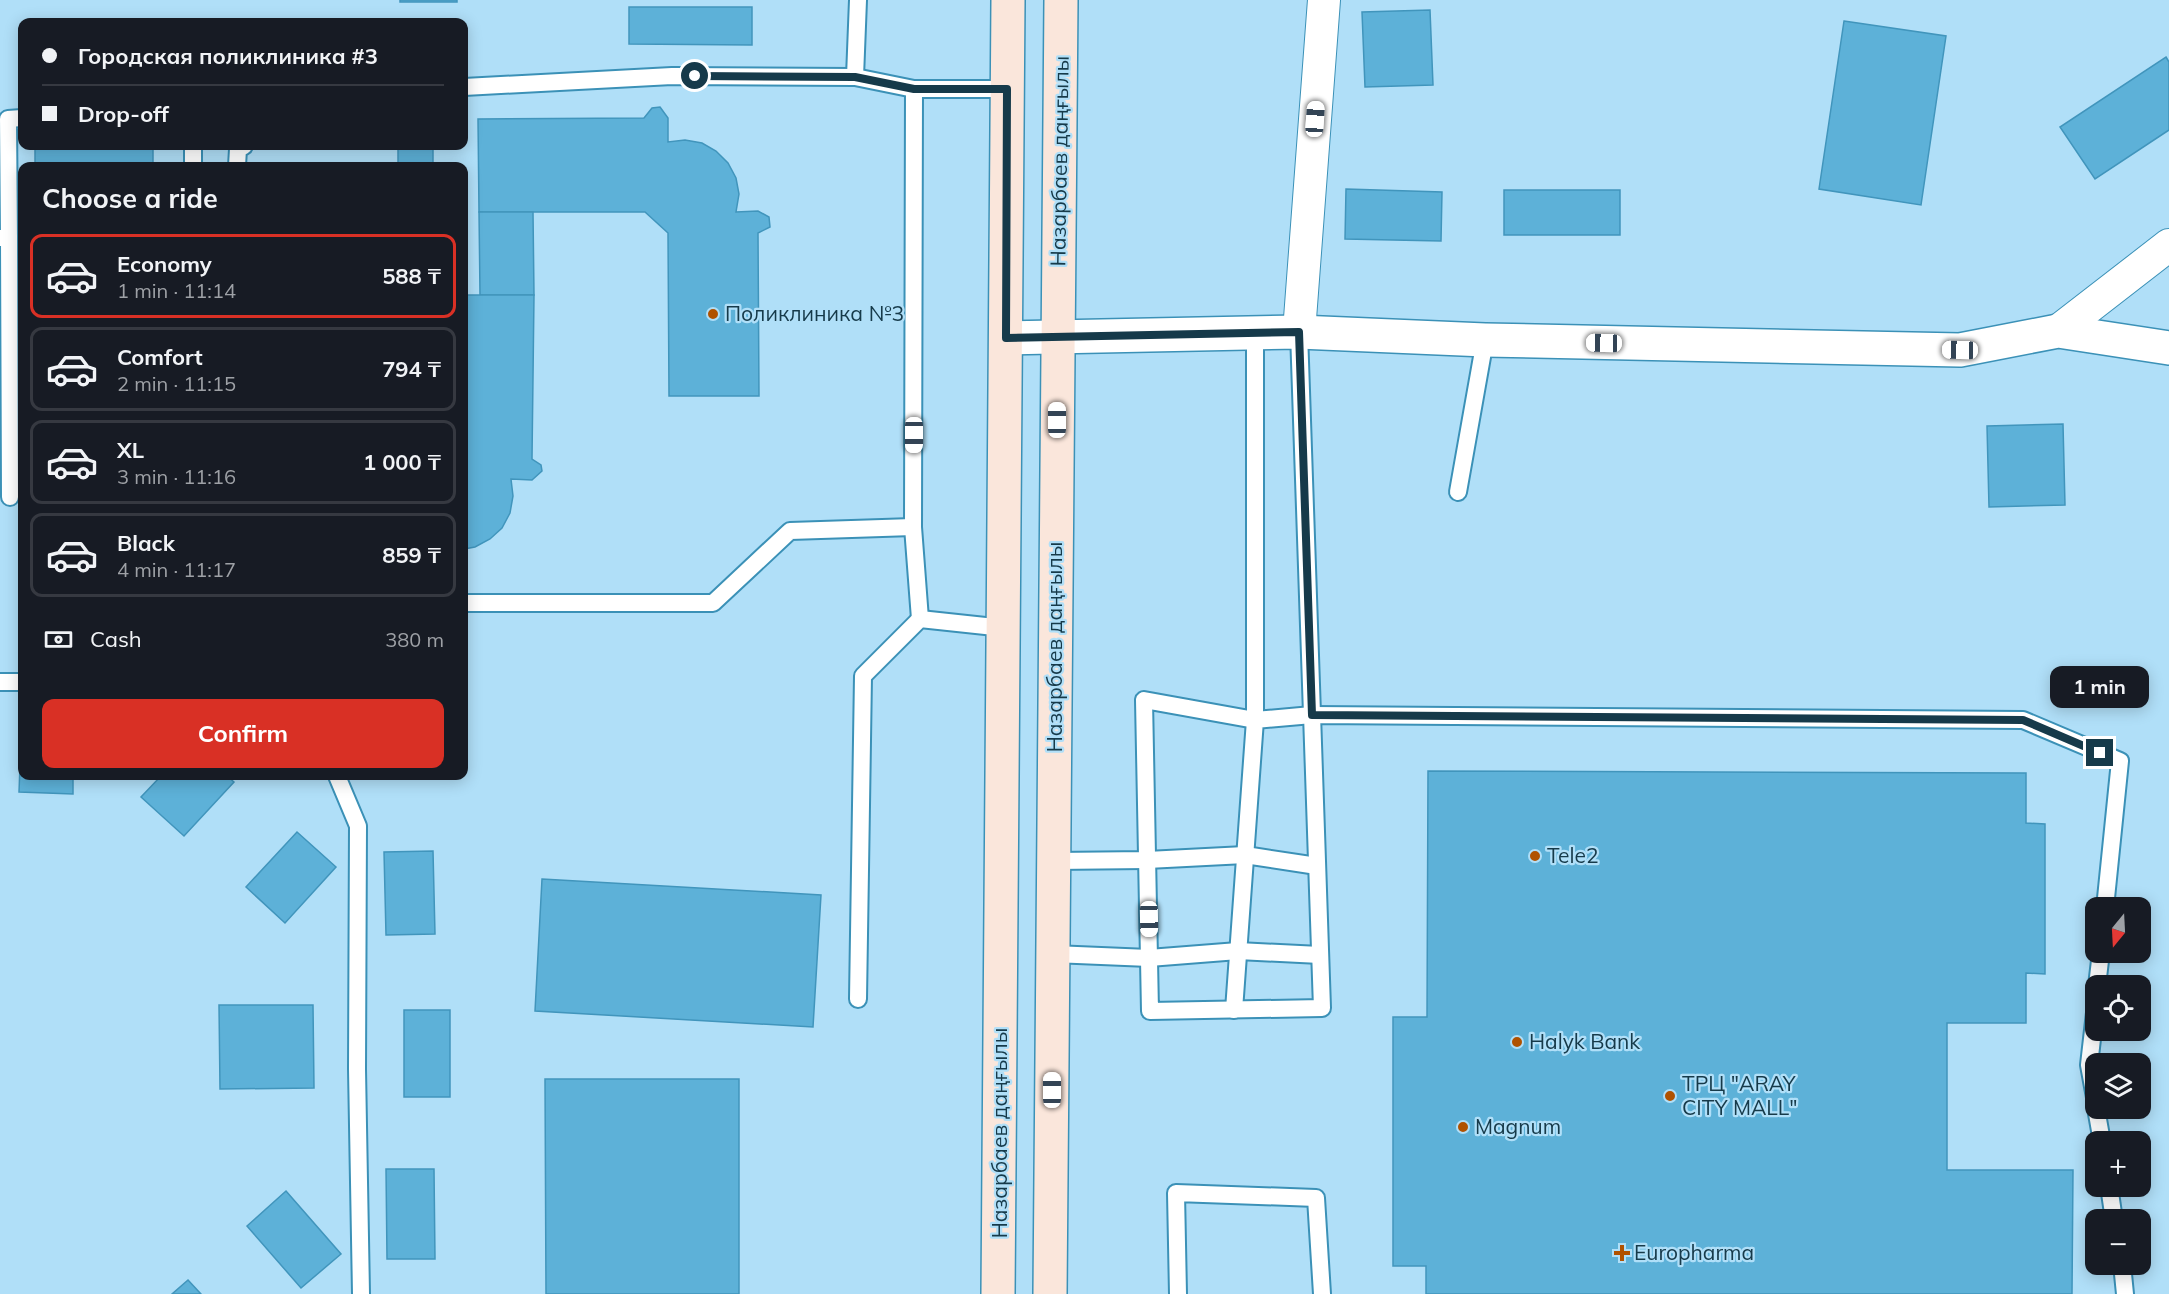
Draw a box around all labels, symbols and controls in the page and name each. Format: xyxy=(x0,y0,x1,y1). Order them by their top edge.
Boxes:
text: Городская поликлиника #3 xyxy=(78,42,378,70)
street label: Назарбаев даңғылы xyxy=(1044,55,1074,266)
route start xyxy=(681,62,708,89)
text: Drop-off xyxy=(78,100,169,128)
car xyxy=(1305,100,1325,138)
text: Choose a ride xyxy=(42,181,218,215)
icon: car xyxy=(45,249,99,303)
text: Economy xyxy=(117,250,212,278)
text: 588 ₸ xyxy=(382,262,441,290)
text: 1 min · 11:14 xyxy=(117,278,236,303)
place label: Поликлиника №3 xyxy=(725,300,904,326)
marker: Поликлиника №3 xyxy=(706,307,720,321)
car xyxy=(1586,334,1622,352)
car xyxy=(1942,341,1978,359)
icon: car xyxy=(45,342,99,396)
text: Comfort xyxy=(117,343,203,371)
text: 794 ₸ xyxy=(382,355,441,383)
text: 2 min · 11:15 xyxy=(117,371,236,396)
car xyxy=(1048,402,1066,438)
car xyxy=(905,417,923,453)
icon: car xyxy=(45,435,99,489)
text: XL xyxy=(117,436,144,464)
text: 1 000 ₸ xyxy=(363,448,441,476)
text: 3 min · 11:16 xyxy=(117,464,236,489)
icon: car xyxy=(45,528,99,582)
text: Black xyxy=(117,529,175,557)
text: 859 ₸ xyxy=(382,541,441,569)
street label: Назарбаев даңғылы xyxy=(1041,542,1067,752)
text: 4 min · 11:17 xyxy=(117,557,236,582)
icon: cash xyxy=(42,623,75,656)
text: Cash xyxy=(90,625,142,653)
text: 380 m xyxy=(385,627,444,652)
callout: 1 min xyxy=(2050,666,2150,708)
text: 1 min xyxy=(2073,674,2126,699)
button: Confirm xyxy=(42,699,444,768)
route end xyxy=(2086,739,2113,766)
place label: Tele2 xyxy=(1547,842,1599,868)
marker: Tele2 xyxy=(1528,849,1542,863)
north arrow xyxy=(2085,897,2151,963)
map controls xyxy=(2085,897,2151,1275)
car xyxy=(1140,901,1158,937)
button: locate xyxy=(2085,975,2151,1041)
street label: Назарбаев даңғылы xyxy=(986,1028,1012,1238)
place label: Halyk Bank xyxy=(1529,1028,1640,1054)
marker: Halyk Bank xyxy=(1510,1035,1524,1049)
button: layers xyxy=(2085,1053,2151,1119)
place label: ТРЦ "ARAY CITY MALL" xyxy=(1682,1070,1797,1120)
car xyxy=(1043,1072,1061,1108)
marker: ТРЦ "ARAY CITY MALL" xyxy=(1663,1089,1677,1103)
place label: Magnum xyxy=(1475,1113,1561,1139)
marker: Magnum xyxy=(1456,1120,1470,1134)
button: + xyxy=(2085,1131,2151,1197)
button: − xyxy=(2085,1209,2151,1275)
place label: Europharma xyxy=(1634,1239,1754,1265)
marker: Europharma xyxy=(1615,1246,1629,1260)

